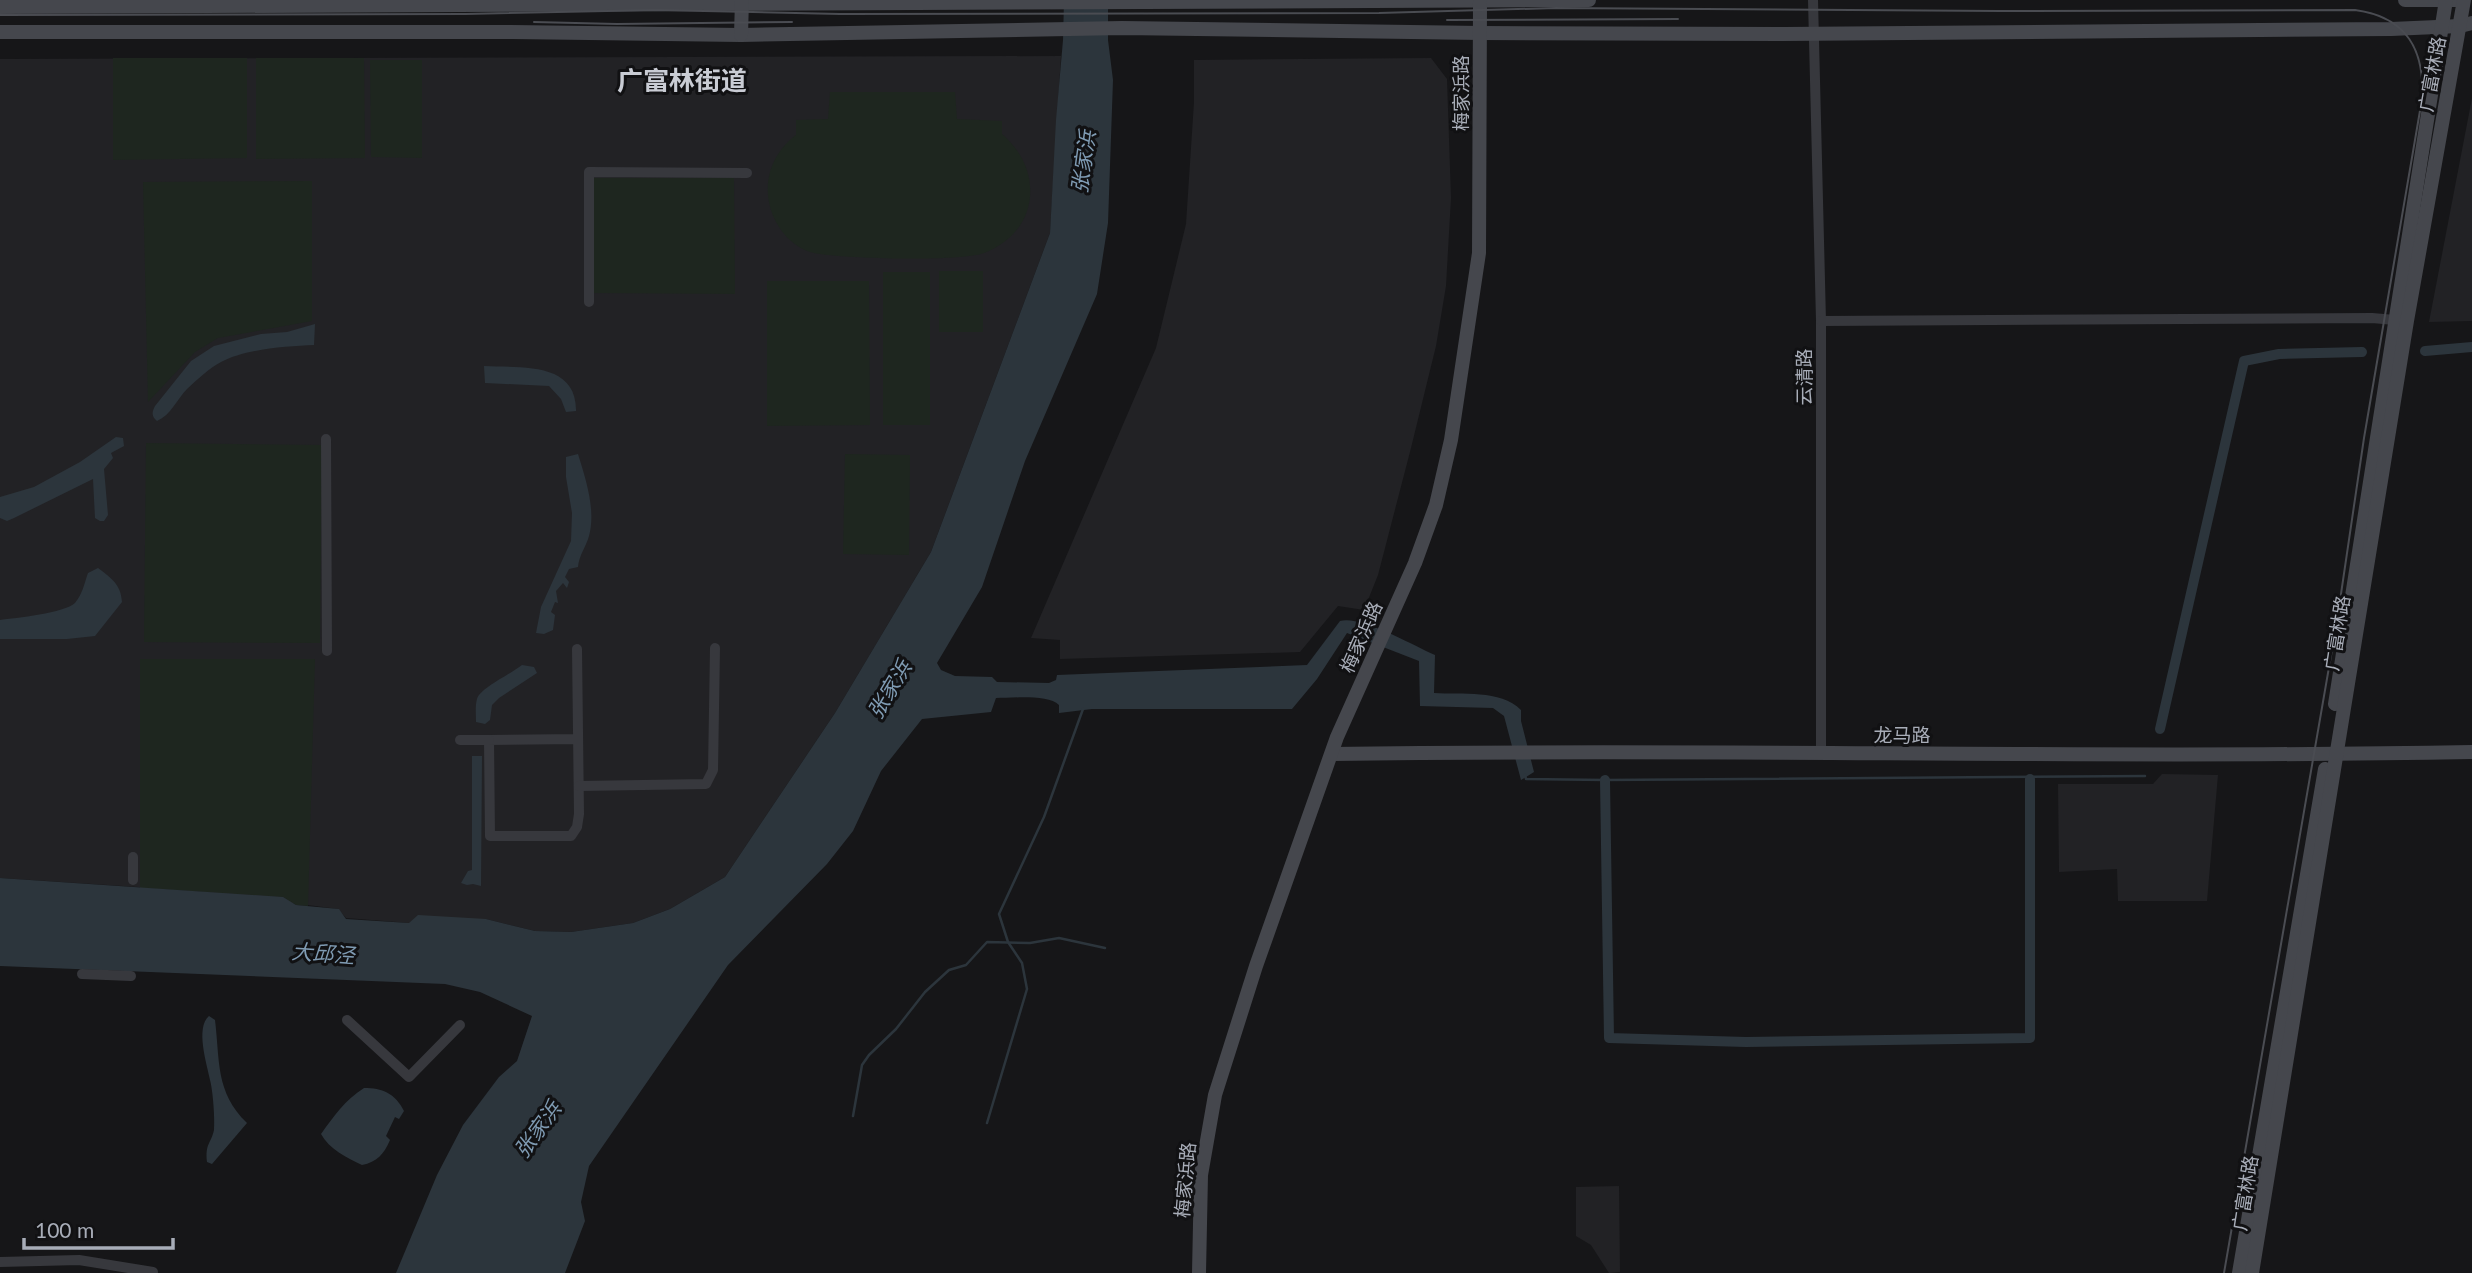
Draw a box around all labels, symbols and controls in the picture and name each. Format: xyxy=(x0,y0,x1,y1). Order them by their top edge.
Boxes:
street label: 广富林路 xyxy=(2414,34,2449,113)
street label: 梅家浜路 xyxy=(1449,55,1472,131)
district label: 广富林街道 xyxy=(617,64,747,96)
water label: 张家浜 xyxy=(1066,127,1100,195)
street label: 云清路 xyxy=(1792,348,1815,406)
street label: 广富林路 xyxy=(2319,594,2354,672)
street label: 梅家浜路 xyxy=(1335,597,1387,676)
water label: 张家浜 xyxy=(862,654,917,723)
street label: 龙马路 xyxy=(1873,723,1931,746)
water label: 大邱泾 xyxy=(291,938,357,967)
water label: 张家浜 xyxy=(508,1095,567,1162)
street label: 梅家浜路 xyxy=(1170,1141,1199,1219)
street label: 广富林路 xyxy=(2227,1154,2262,1232)
scale bar xyxy=(24,1206,173,1250)
text: 100 m xyxy=(35,1217,94,1242)

